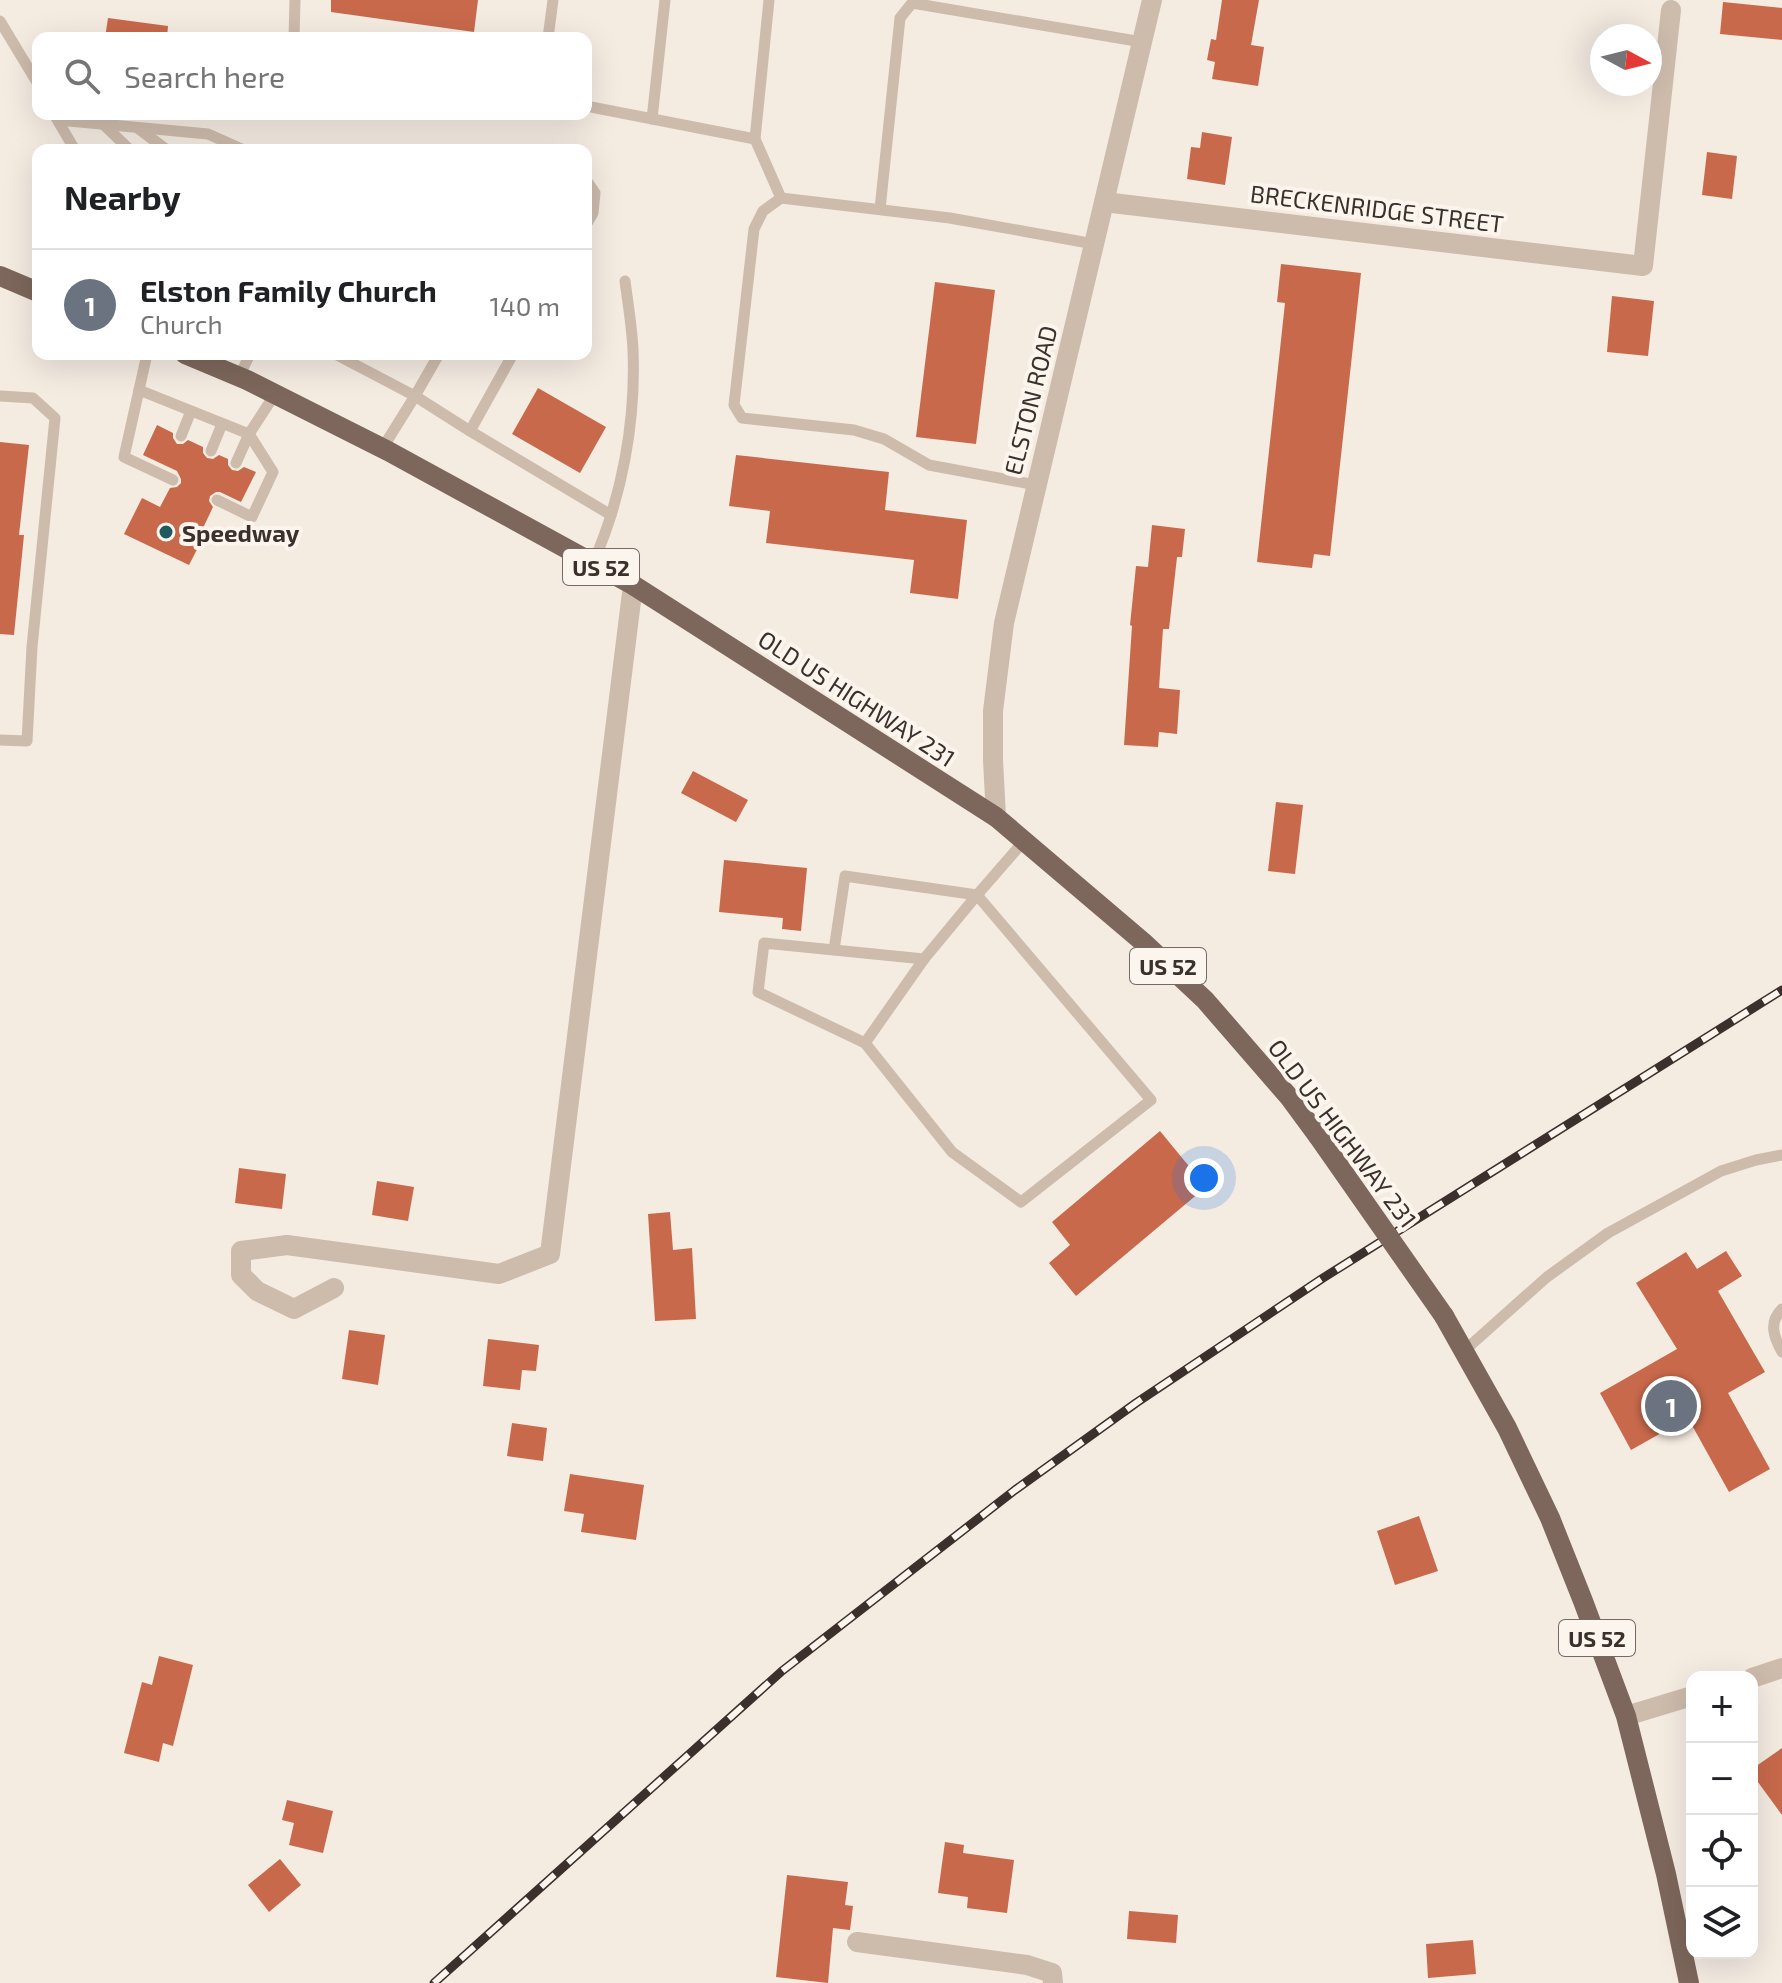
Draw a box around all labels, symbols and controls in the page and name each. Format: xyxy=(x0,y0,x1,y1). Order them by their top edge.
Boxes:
north arrow xyxy=(1590,24,1662,96)
search box xyxy=(32,32,592,120)
icon: search xyxy=(60,54,104,98)
text: Search here xyxy=(124,58,285,94)
text: Nearby xyxy=(64,176,181,217)
street label: BRECKENRIDGE STREET xyxy=(1249,178,1505,238)
text: Elston Family Church xyxy=(140,272,437,308)
text: 1 xyxy=(84,290,96,321)
text: 140 m xyxy=(489,290,560,321)
text: Church xyxy=(140,308,223,339)
street label: ELSTON ROAD xyxy=(997,322,1063,478)
place label: Speedway xyxy=(182,518,300,547)
marker: Speedway xyxy=(157,523,175,541)
road number: US 52 xyxy=(563,549,639,585)
street label: OLD US HIGHWAY 231 xyxy=(753,624,961,772)
road number: US 52 xyxy=(1130,948,1206,984)
street label: OLD US HIGHWAY 231 xyxy=(1263,1033,1423,1233)
your location xyxy=(1184,1158,1224,1198)
pin: 1 xyxy=(1645,1376,1697,1436)
road number: US 52 xyxy=(1559,1620,1635,1656)
map controls xyxy=(1686,1671,1758,1959)
button: + xyxy=(1686,1671,1758,1743)
button: − xyxy=(1686,1743,1758,1815)
button: locate xyxy=(1686,1815,1758,1887)
button: layers xyxy=(1686,1887,1758,1959)

